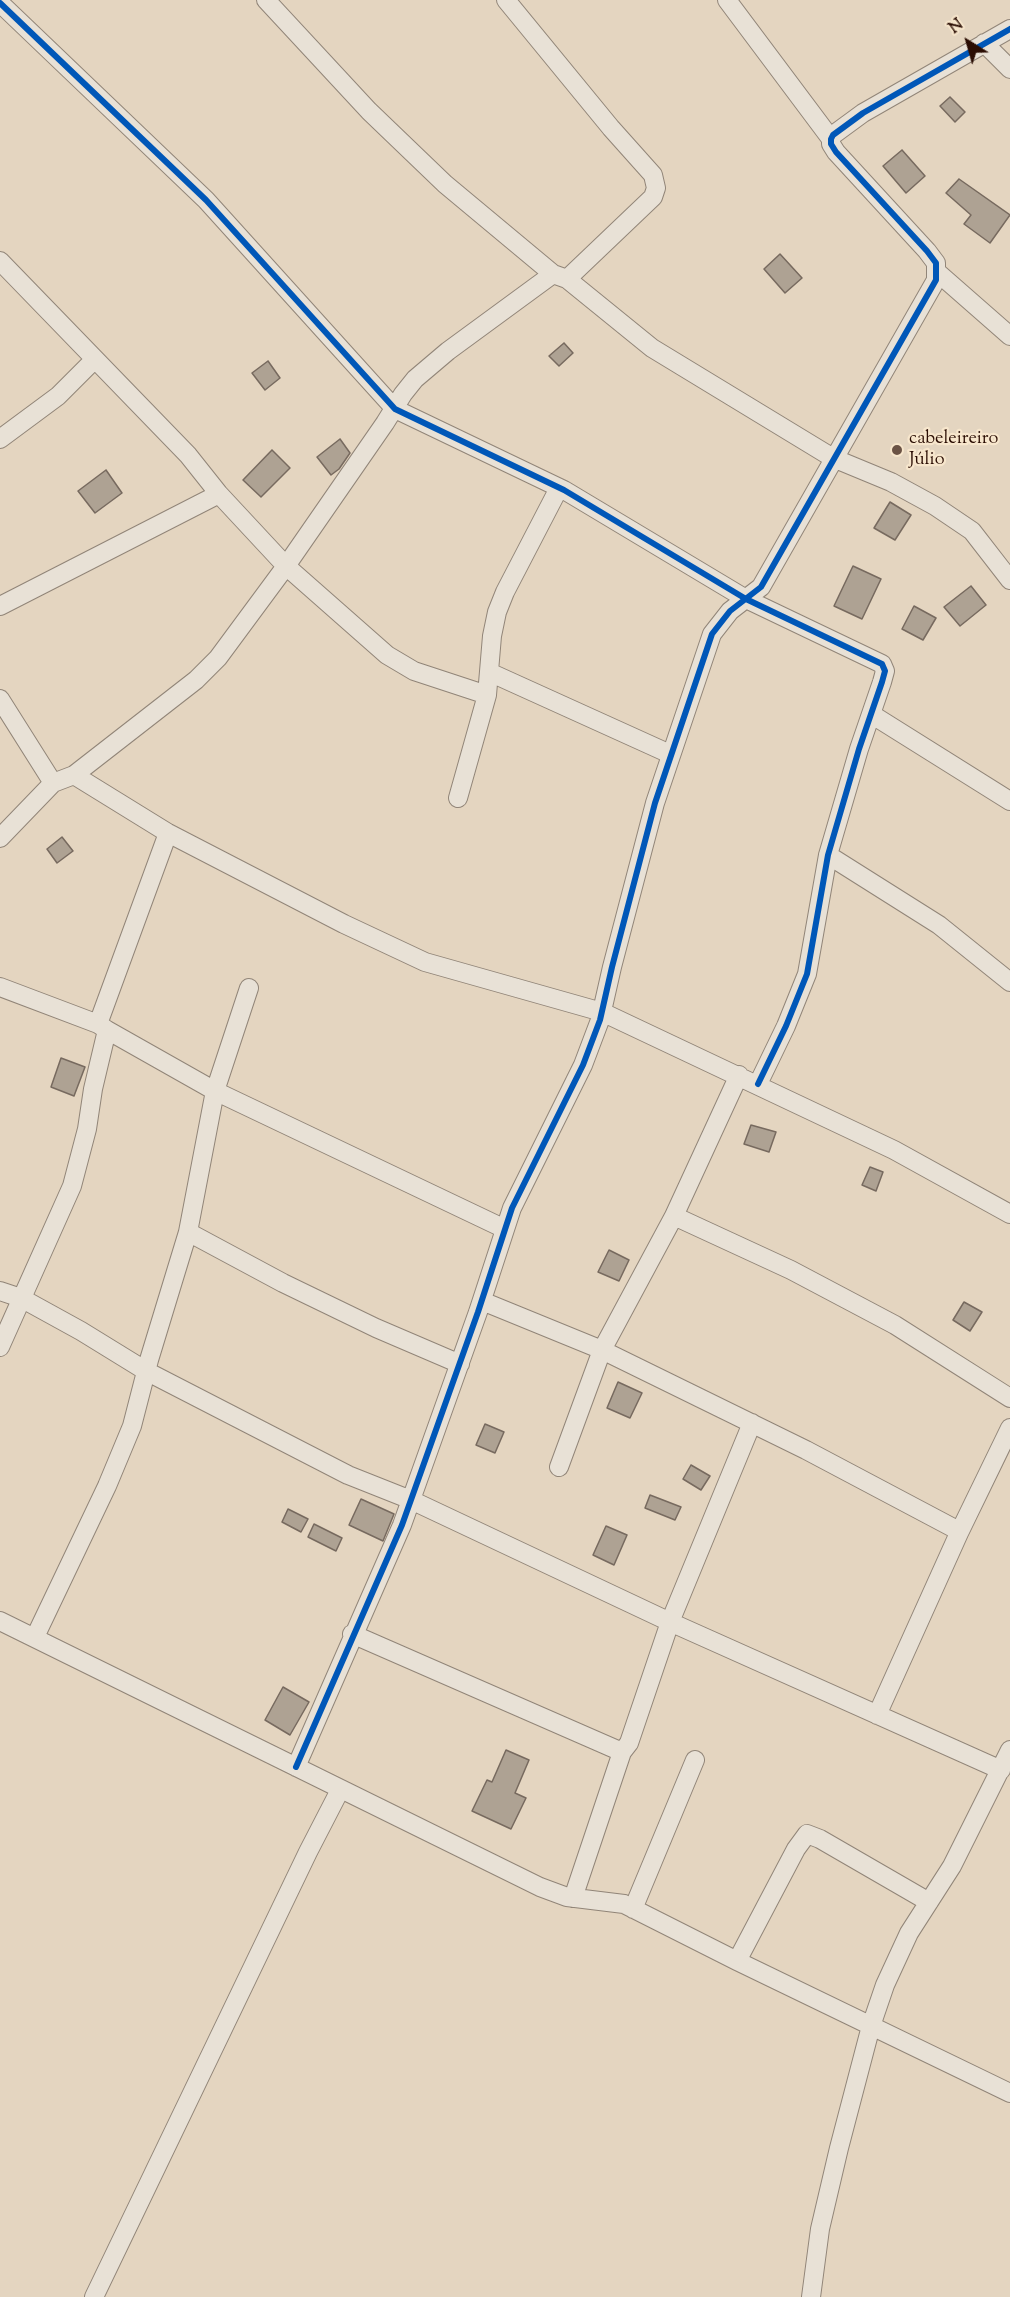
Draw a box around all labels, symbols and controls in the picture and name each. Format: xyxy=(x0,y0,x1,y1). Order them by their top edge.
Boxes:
north arrow xyxy=(938,12,998,72)
text: N xyxy=(945,14,969,40)
place label: cabeleireiro Júlio xyxy=(909,429,998,472)
marker: cabeleireiro Júlio xyxy=(890,443,904,457)

